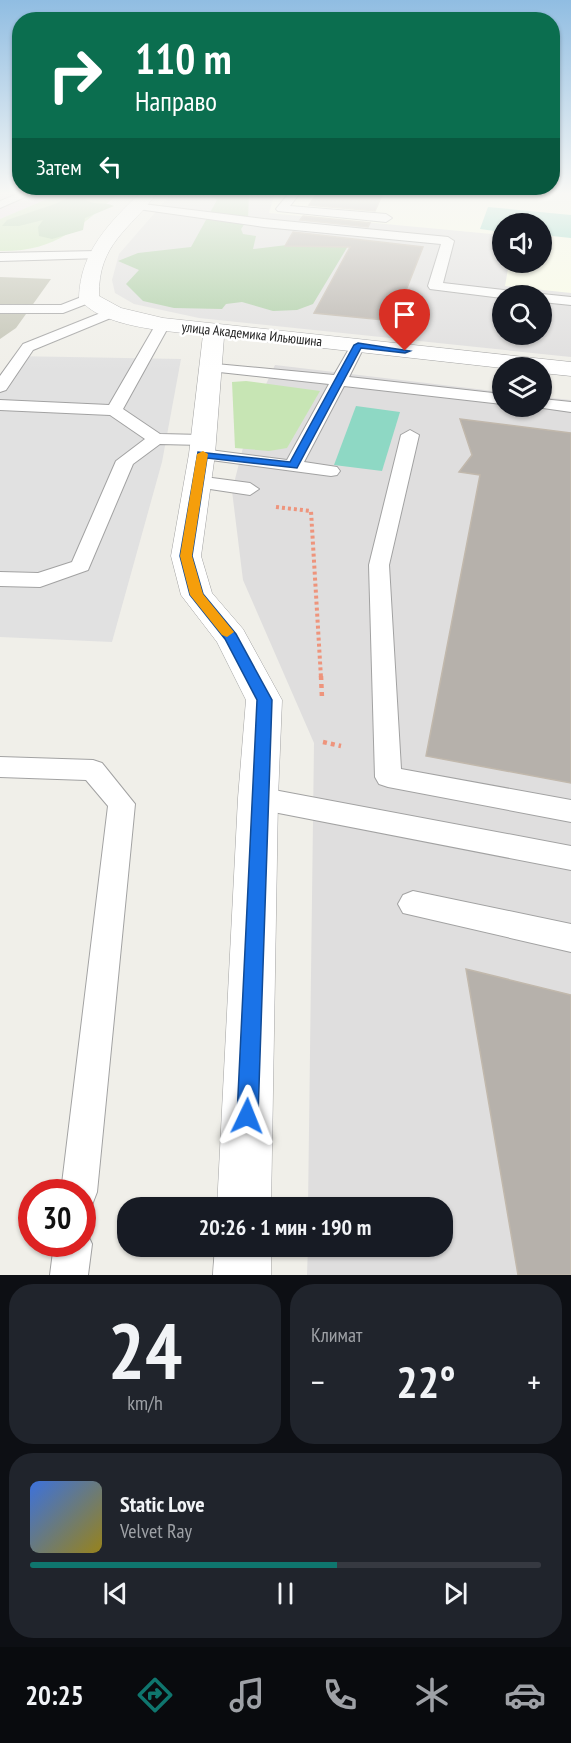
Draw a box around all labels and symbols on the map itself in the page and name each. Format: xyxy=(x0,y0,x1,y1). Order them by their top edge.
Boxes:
pin xyxy=(379,289,430,351)
street label: улица Академика Ильюшина xyxy=(181,318,323,350)
position arrow xyxy=(215,1084,279,1148)
speed limit sign: 30 xyxy=(18,1179,96,1257)

